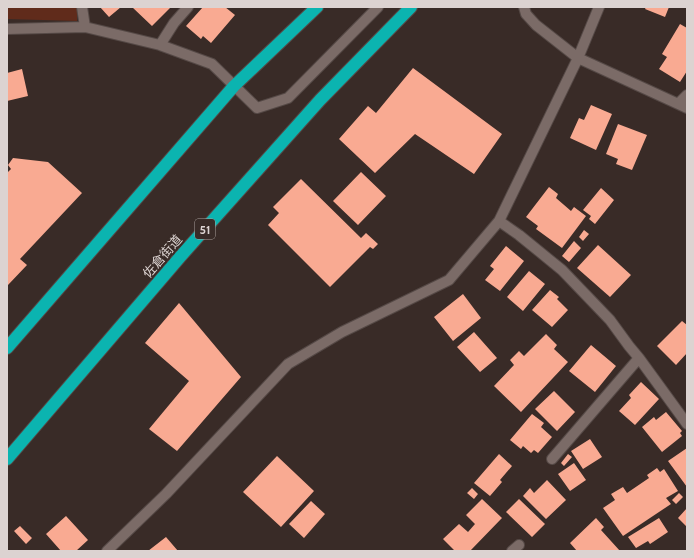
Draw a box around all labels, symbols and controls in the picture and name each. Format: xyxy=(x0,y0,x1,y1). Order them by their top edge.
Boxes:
road number: 51 xyxy=(195,219,215,239)
street label: 佐倉街道 xyxy=(139,231,185,281)

